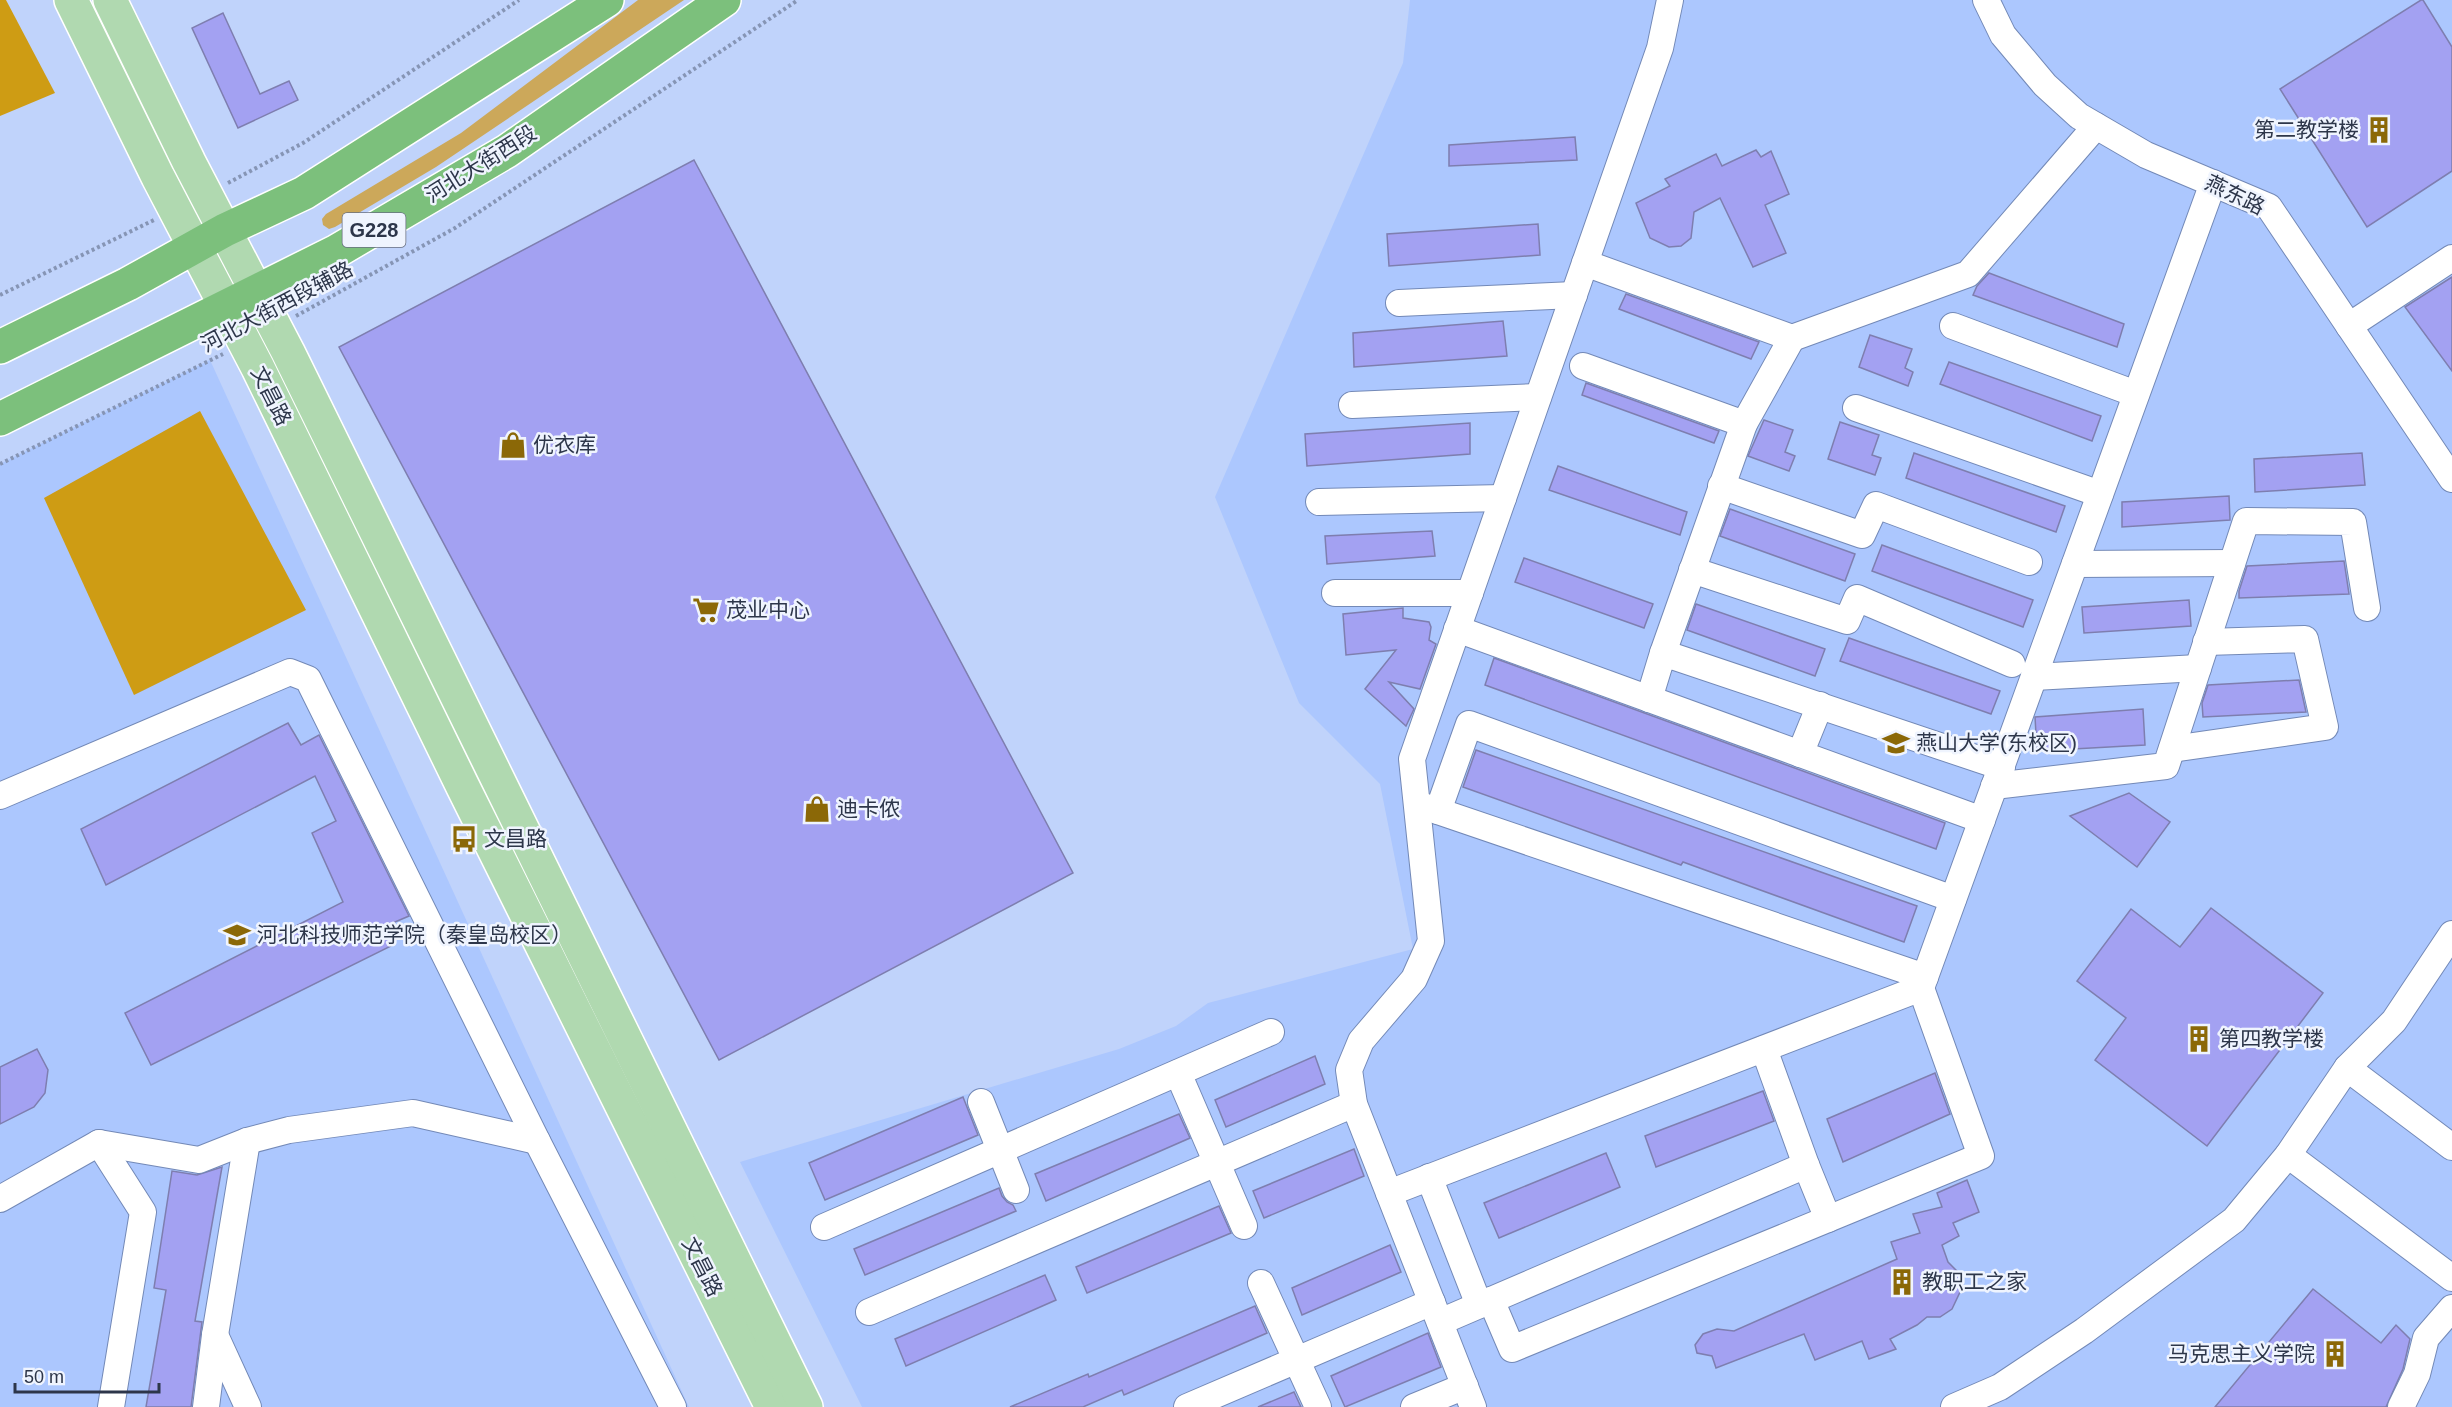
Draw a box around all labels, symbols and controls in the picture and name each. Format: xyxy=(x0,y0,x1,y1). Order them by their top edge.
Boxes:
building icon: 第二教学楼 xyxy=(2364,115,2394,145)
place label: 第二教学楼 xyxy=(2254,118,2359,141)
street label: 河北大街西段 xyxy=(421,120,540,207)
street label: 燕东路 xyxy=(2202,170,2269,219)
road number: G228 xyxy=(342,213,406,247)
street label: 河北大街西段辅路 xyxy=(197,257,356,356)
street label: 文昌路 xyxy=(247,362,296,429)
shop icon: 优衣库 xyxy=(498,430,528,460)
place label: 优衣库 xyxy=(533,433,596,456)
supermarket icon: 茂业中心 xyxy=(691,595,721,625)
place label: 茂业中心 xyxy=(726,598,810,621)
school or university icon: 燕山大学(东校区) xyxy=(1881,728,1911,758)
place label: 燕山大学(东校区) xyxy=(1916,731,2077,754)
shop icon: 迪卡侬 xyxy=(802,794,832,824)
place label: 迪卡侬 xyxy=(837,797,900,820)
bus stop icon: 文昌路 xyxy=(449,824,479,854)
place label: 文昌路 xyxy=(484,827,547,850)
school or university icon: 河北科技师范学院（秦皇岛校区） xyxy=(222,920,252,950)
place label: 河北科技师范学院（秦皇岛校区） xyxy=(257,923,572,946)
building icon: 第四教学楼 xyxy=(2184,1024,2214,1054)
place label: 第四教学楼 xyxy=(2219,1027,2324,1050)
street label: 文昌路 xyxy=(678,1233,727,1300)
building icon: 教职工之家 xyxy=(1887,1267,1917,1297)
place label: 教职工之家 xyxy=(1922,1270,2027,1293)
building icon: 马克思主义学院 xyxy=(2320,1339,2350,1369)
place label: 马克思主义学院 xyxy=(2168,1342,2315,1365)
scale bar xyxy=(15,1356,159,1394)
text: 50 m xyxy=(24,1367,64,1387)

